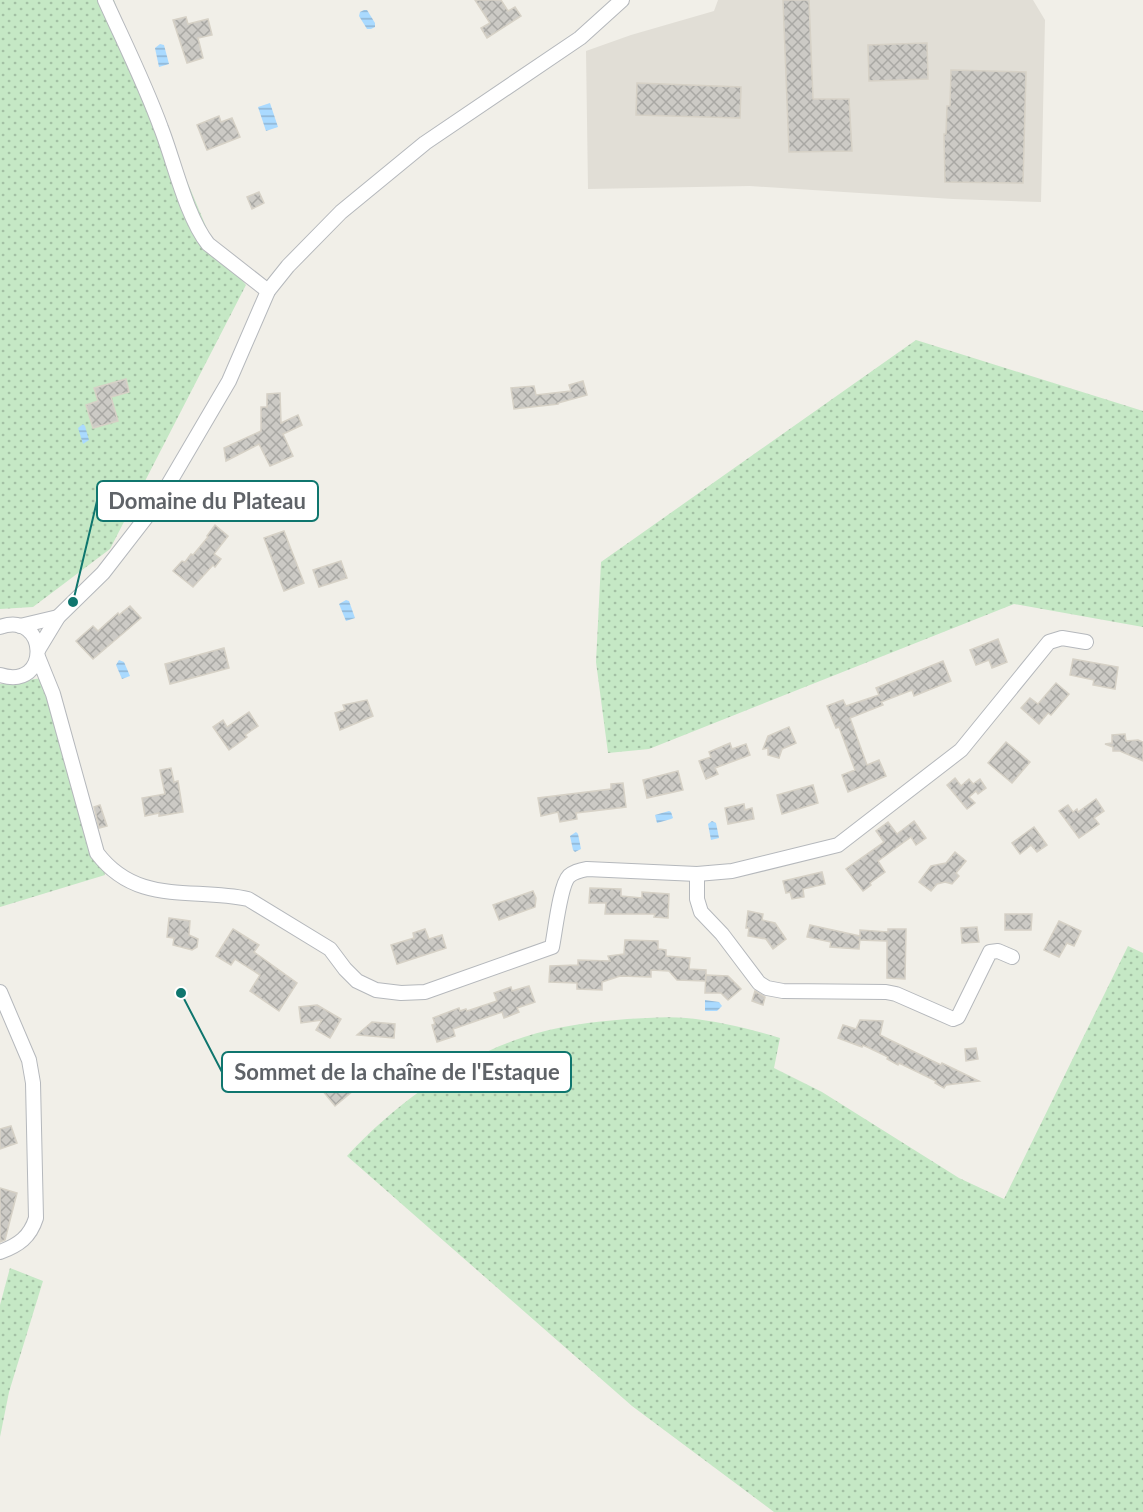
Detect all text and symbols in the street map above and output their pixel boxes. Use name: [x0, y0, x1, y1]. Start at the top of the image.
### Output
callout: Domaine du Plateau: [97, 481, 318, 521]
text: Domaine du Plateau: [108, 487, 306, 514]
callout: Sommet de la chaîne de l'Estaque: [222, 1052, 571, 1092]
text: Sommet de la chaîne de l'Estaque: [234, 1058, 560, 1085]

